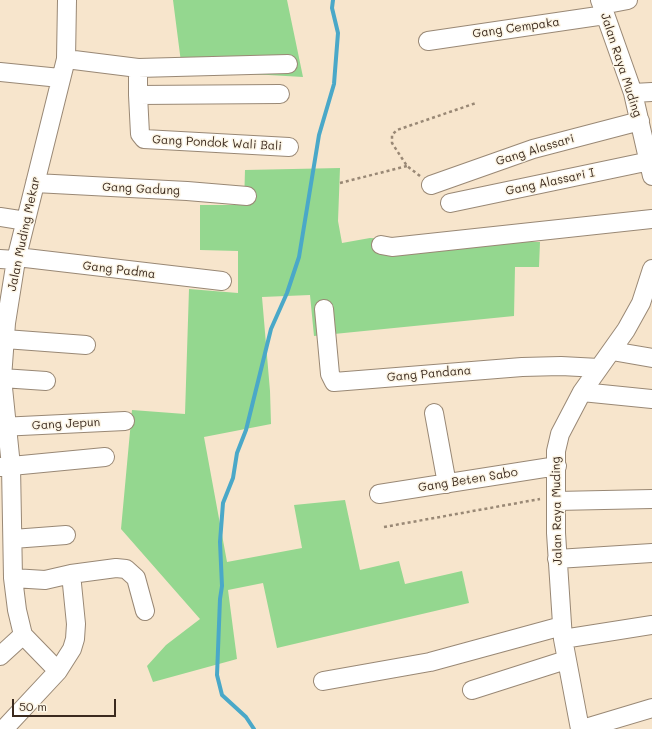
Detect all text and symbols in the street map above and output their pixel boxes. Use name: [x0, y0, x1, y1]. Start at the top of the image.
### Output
street label: Jalan Raya Muding: [597, 11, 645, 119]
street label: Gang Cempaka: [471, 15, 561, 41]
street label: Gang Alassari: [494, 131, 576, 169]
street label: Gang Pondok Wali Bali: [152, 132, 282, 154]
street label: Gang Alassari I: [504, 166, 596, 198]
street label: Jalan Muding Mekar: [5, 175, 43, 293]
street label: Gang Gadung: [102, 180, 180, 198]
street label: Gang Padma: [82, 258, 156, 282]
street label: Gang Pandana: [386, 363, 472, 385]
street label: Gang Jepun: [31, 415, 101, 433]
street label: Jalan Raya Muding: [549, 456, 565, 566]
street label: Gang Beten Sabo: [417, 465, 519, 495]
scale bar: [14, 691, 118, 717]
text: 50 m: [19, 698, 47, 714]

